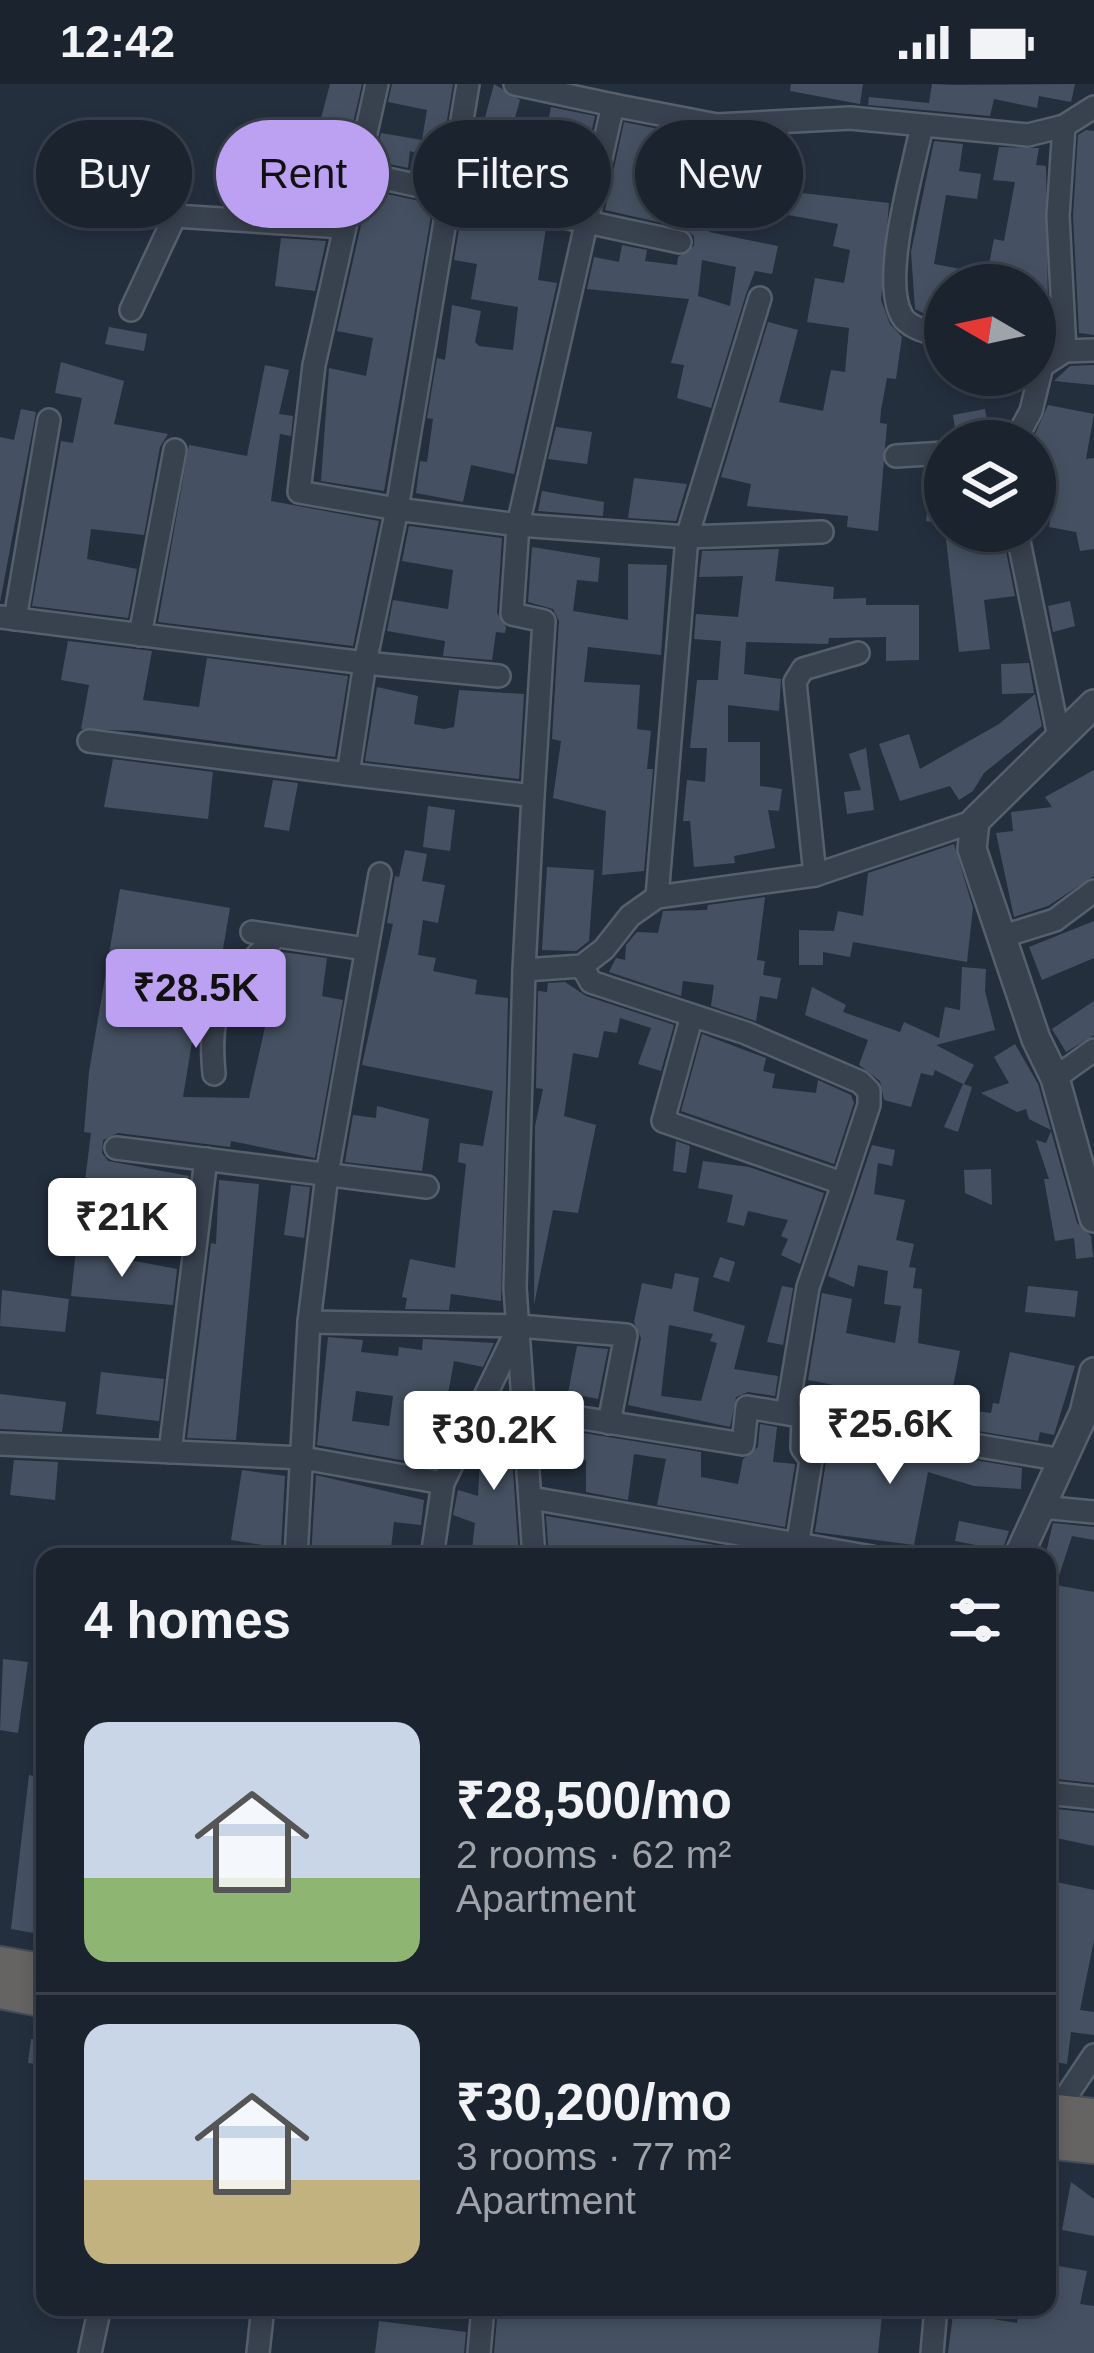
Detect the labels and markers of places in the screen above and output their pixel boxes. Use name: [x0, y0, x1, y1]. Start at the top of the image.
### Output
pin: ₹28.5K: [98, 949, 294, 1051]
pin: ₹21K: [51, 1178, 193, 1280]
pin: ₹25.6K: [792, 1385, 988, 1487]
pin: ₹30.2K: [396, 1391, 592, 1493]

